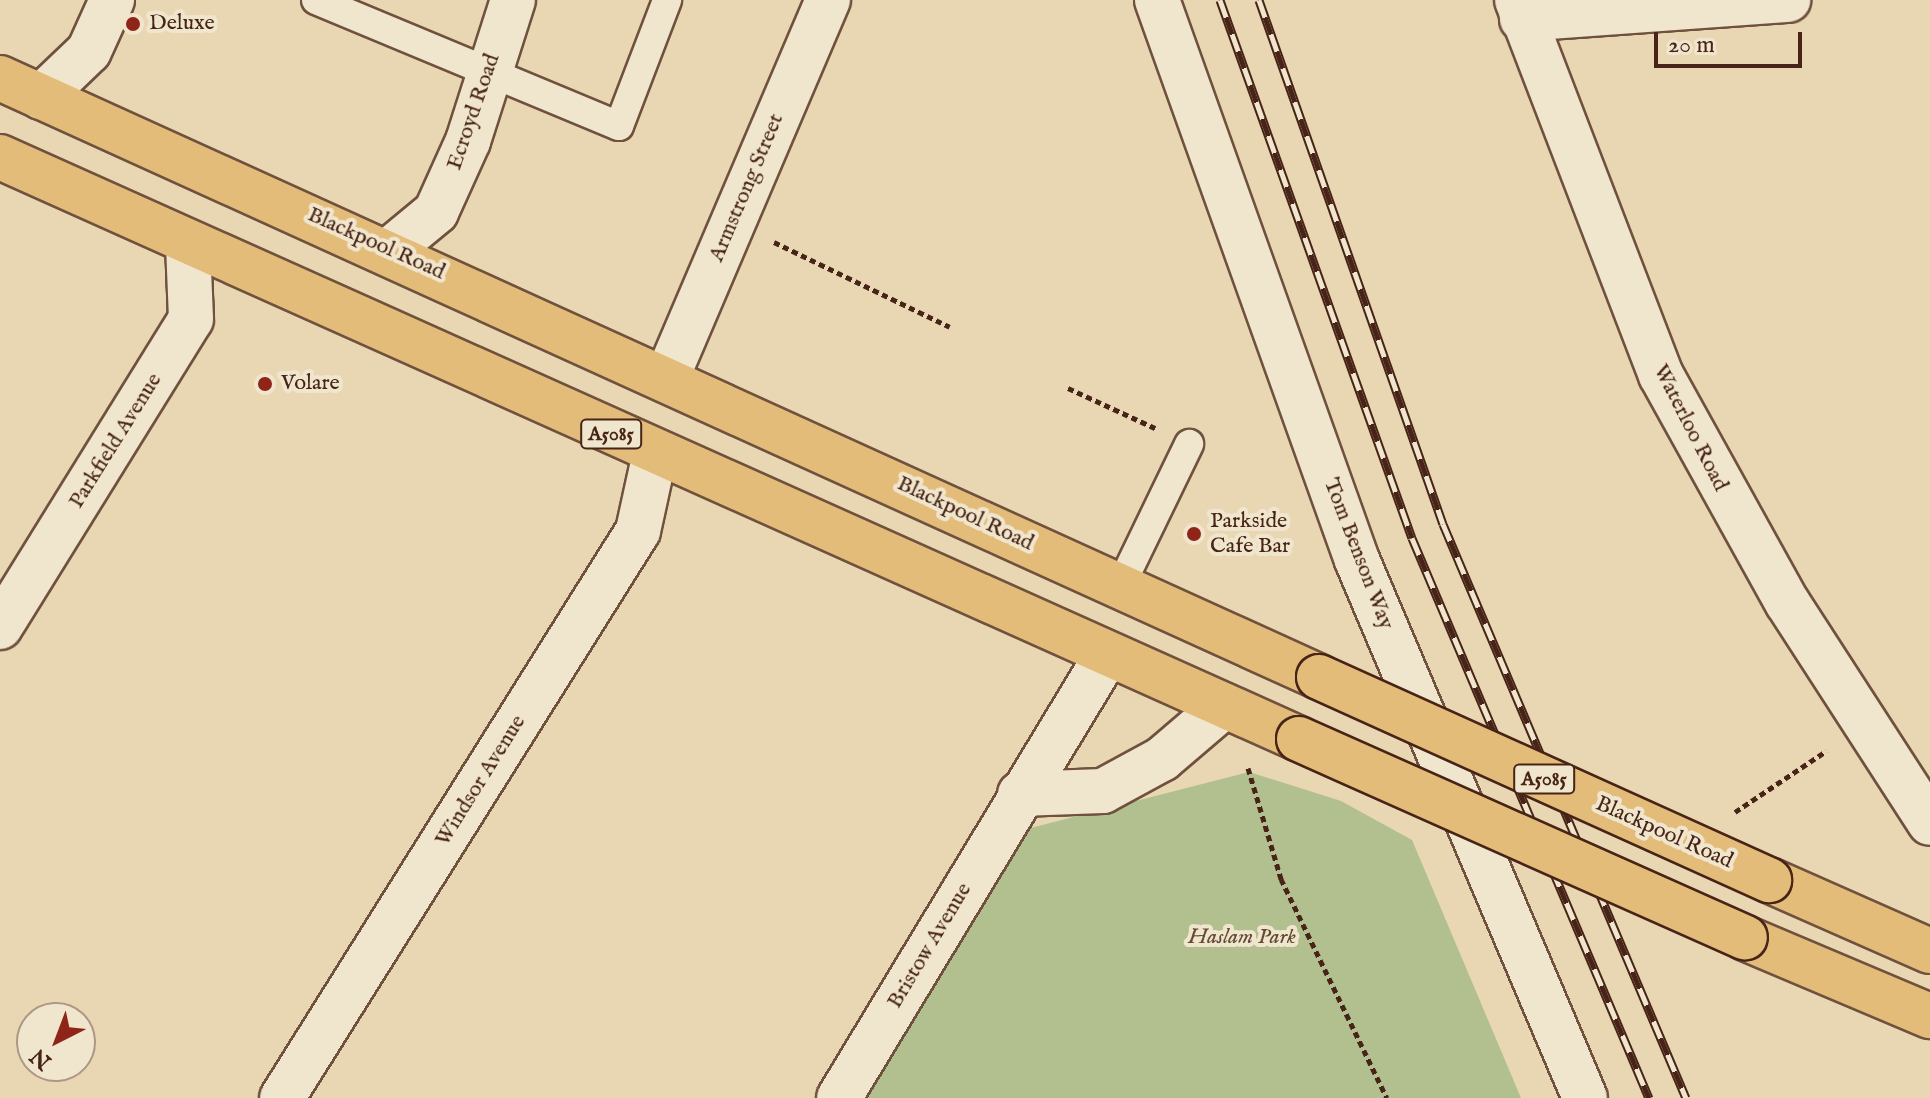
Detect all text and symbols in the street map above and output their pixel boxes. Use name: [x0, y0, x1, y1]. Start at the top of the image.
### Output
place label: Deluxe: [149, 11, 215, 37]
marker: Deluxe: [124, 15, 142, 33]
scale bar: [1658, 16, 1806, 66]
text: 20 m: [1668, 30, 1715, 61]
street label: Ecroyd Road: [442, 50, 506, 174]
street label: Armstrong Street: [704, 110, 790, 266]
street label: Blackpool Road: [303, 202, 449, 286]
street label: Waterloo Road: [1647, 360, 1733, 496]
street label: Parkfield Avenue: [64, 369, 168, 513]
place label: Volare: [281, 371, 340, 397]
marker: Volare: [256, 375, 274, 393]
road number: A5085: [579, 418, 643, 450]
street label: Blackpool Road: [893, 471, 1037, 557]
street label: Tom Benson Way: [1317, 475, 1399, 633]
place label: Parkside Cafe Bar: [1210, 508, 1290, 560]
marker: Parkside Cafe Bar: [1185, 525, 1203, 543]
street label: Windsor Avenue: [430, 710, 532, 852]
road number: A5085: [1512, 763, 1576, 795]
street label: Blackpool Road: [1591, 791, 1737, 875]
street label: Bristow Avenue: [882, 878, 978, 1014]
park label: Haslam Park: [1188, 925, 1296, 951]
north arrow: [16, 1002, 96, 1082]
text: N: [25, 1042, 58, 1075]

